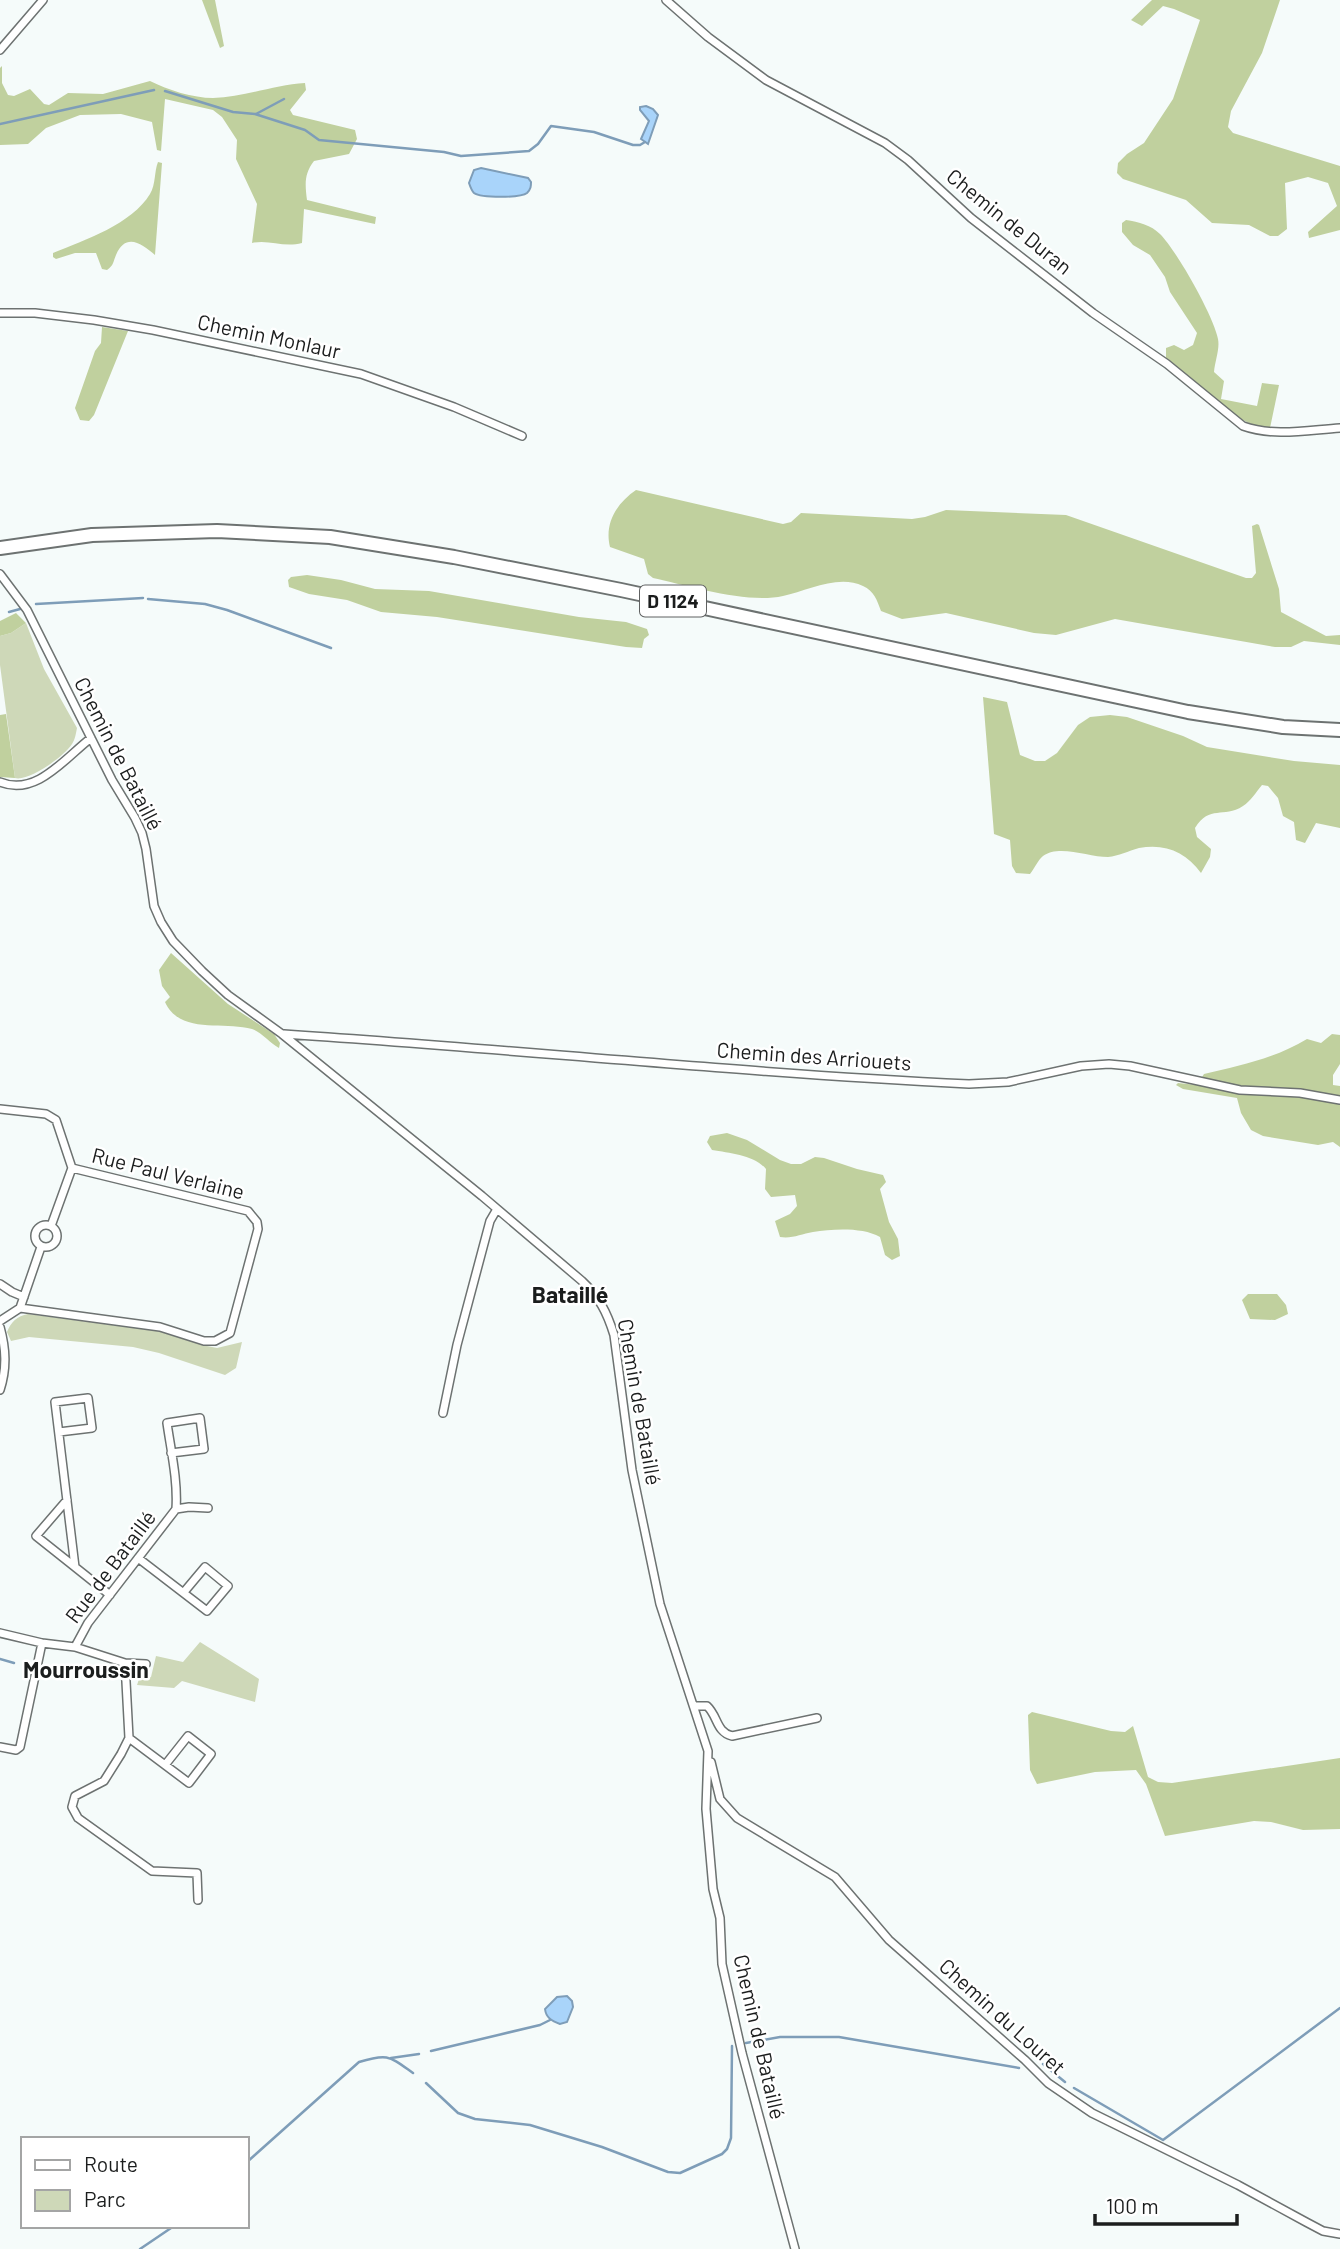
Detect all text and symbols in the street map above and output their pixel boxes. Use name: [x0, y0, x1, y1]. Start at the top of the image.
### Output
street label: Chemin de Duran: [942, 163, 1078, 279]
street label: Chemin Monlaur: [196, 308, 343, 363]
road number: D 1124: [640, 586, 706, 616]
street label: Chemin de Bataillé: [70, 673, 169, 834]
street label: Chemin des Arriouets: [716, 1036, 912, 1075]
street label: Rue Paul Verlaine: [89, 1142, 247, 1204]
district label: Bataillé: [532, 1280, 608, 1308]
street label: Chemin de Bataillé: [614, 1317, 667, 1487]
street label: Rue de Bataillé: [59, 1505, 160, 1627]
district label: Mourroussin: [23, 1655, 149, 1683]
street label: Chemin de Bataillé: [729, 1952, 792, 2122]
street label: Chemin du Louret: [935, 1953, 1071, 2079]
legend: [21, 2137, 248, 2228]
text: Route: [84, 2151, 138, 2176]
scale bar: [1095, 2182, 1237, 2226]
text: Parc: [84, 2186, 126, 2211]
text: 100 m: [1106, 2193, 1159, 2218]

